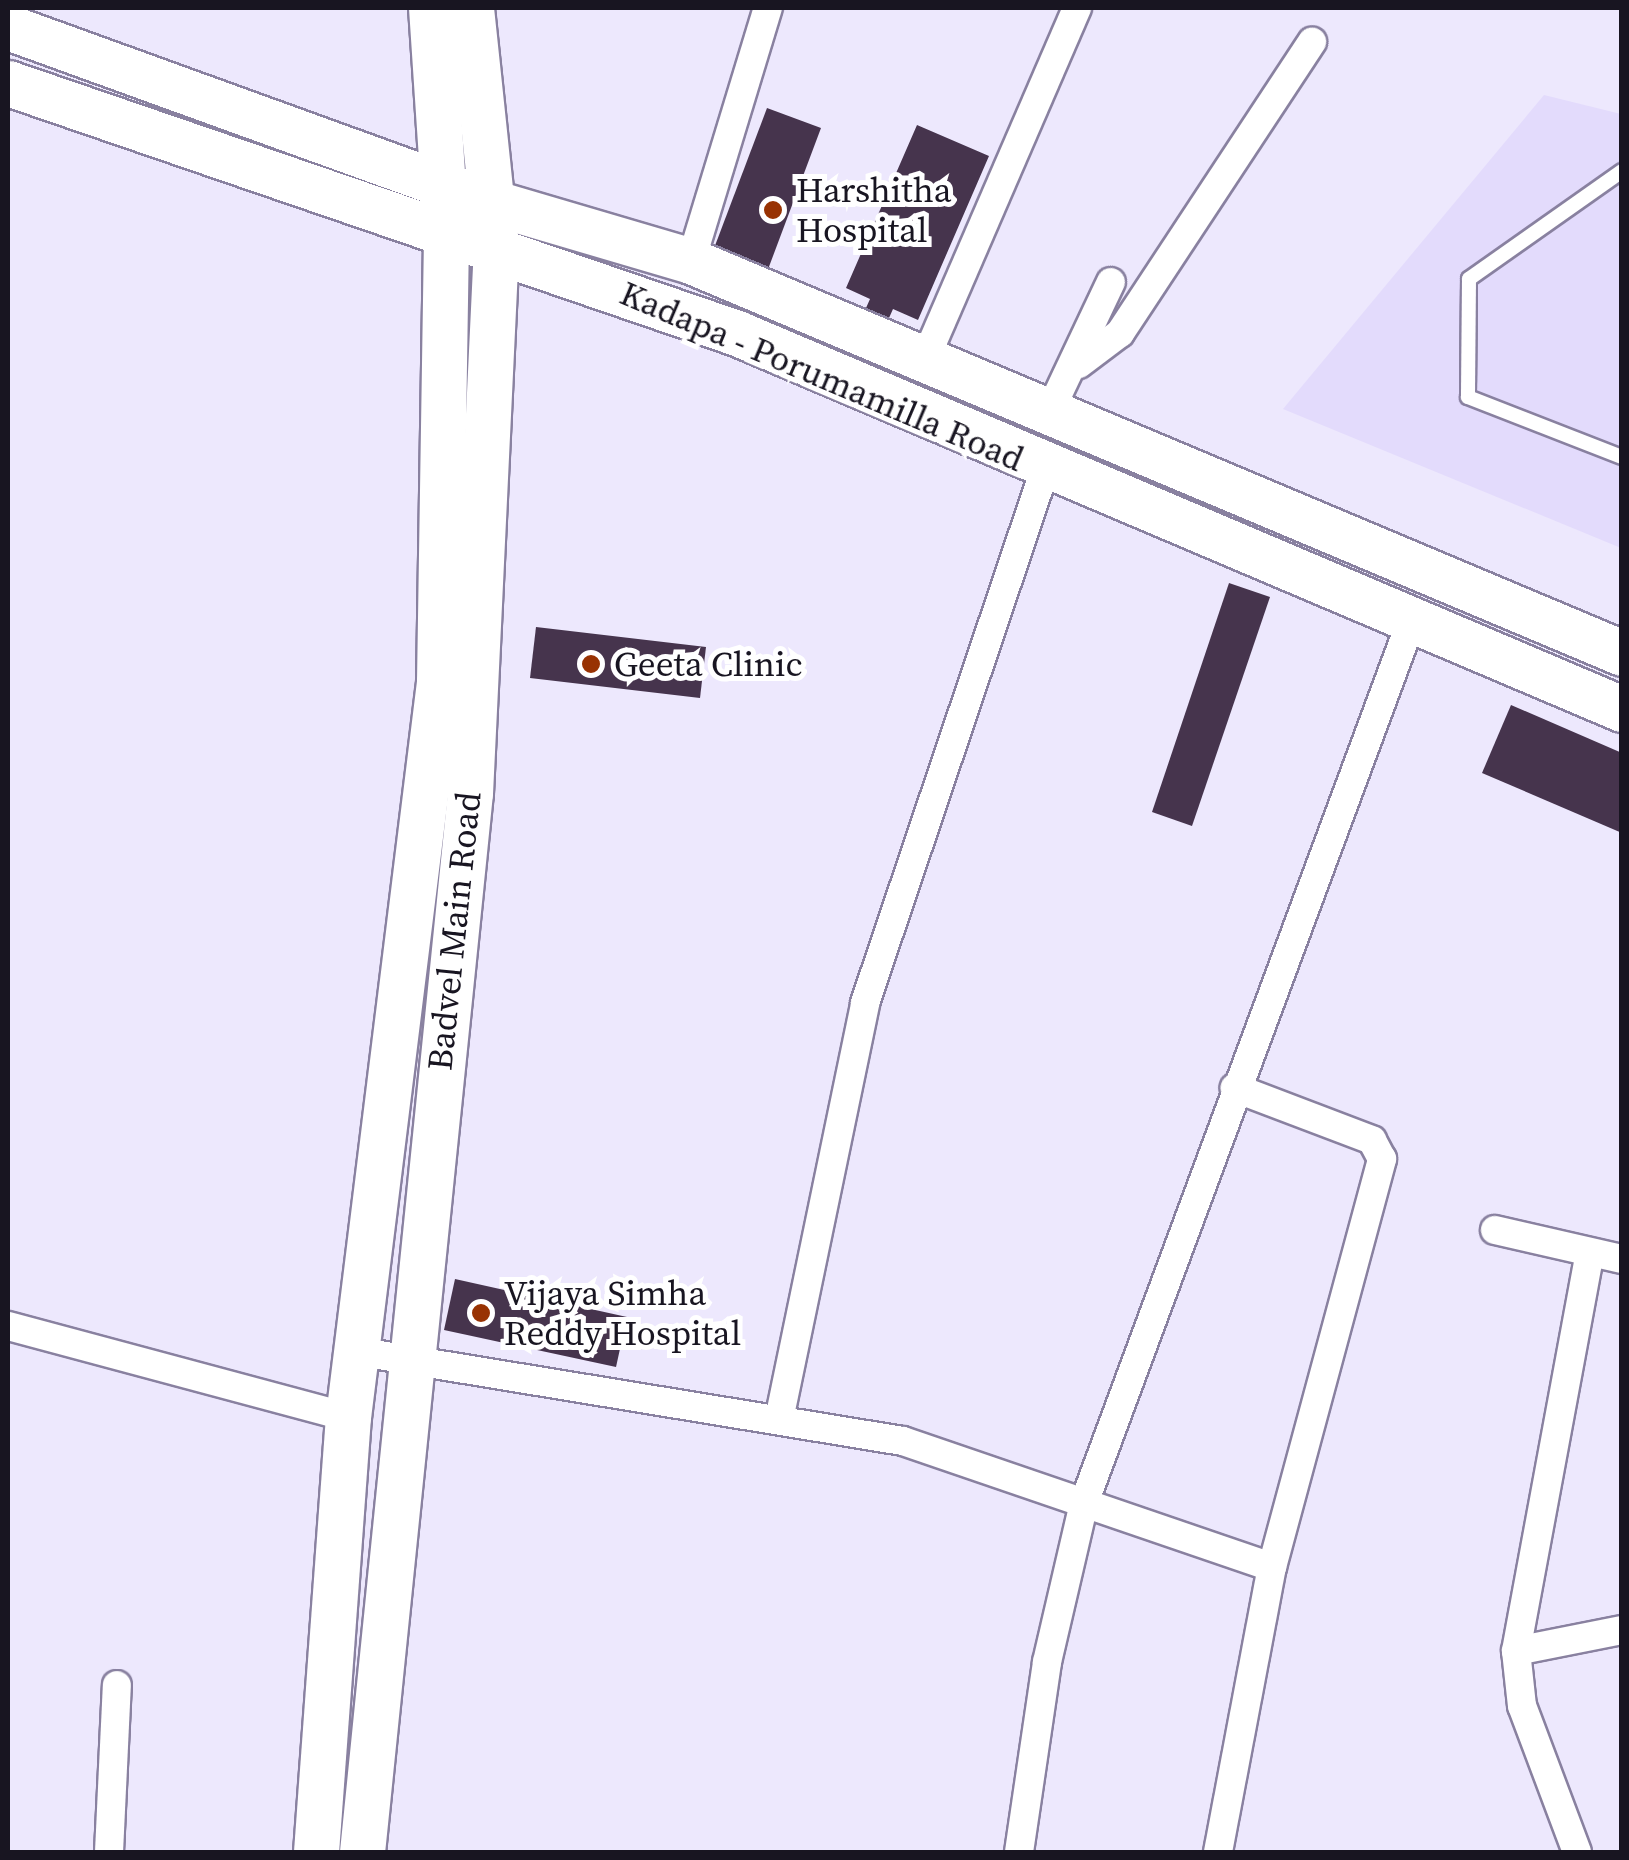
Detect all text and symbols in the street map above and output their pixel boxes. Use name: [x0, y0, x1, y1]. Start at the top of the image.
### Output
place label: Harshitha Hospital: [796, 169, 952, 251]
marker: Harshitha Hospital: [760, 197, 786, 223]
street label: Kadapa - Porumamilla Road: [614, 272, 1030, 480]
place label: Geeta Clinic: [614, 643, 803, 685]
marker: Geeta Clinic: [578, 651, 604, 677]
street label: Badvel Main Road: [418, 789, 490, 1073]
place label: Vijaya Simha Reddy Hospital: [504, 1272, 741, 1354]
marker: Vijaya Simha Reddy Hospital: [468, 1300, 494, 1326]

